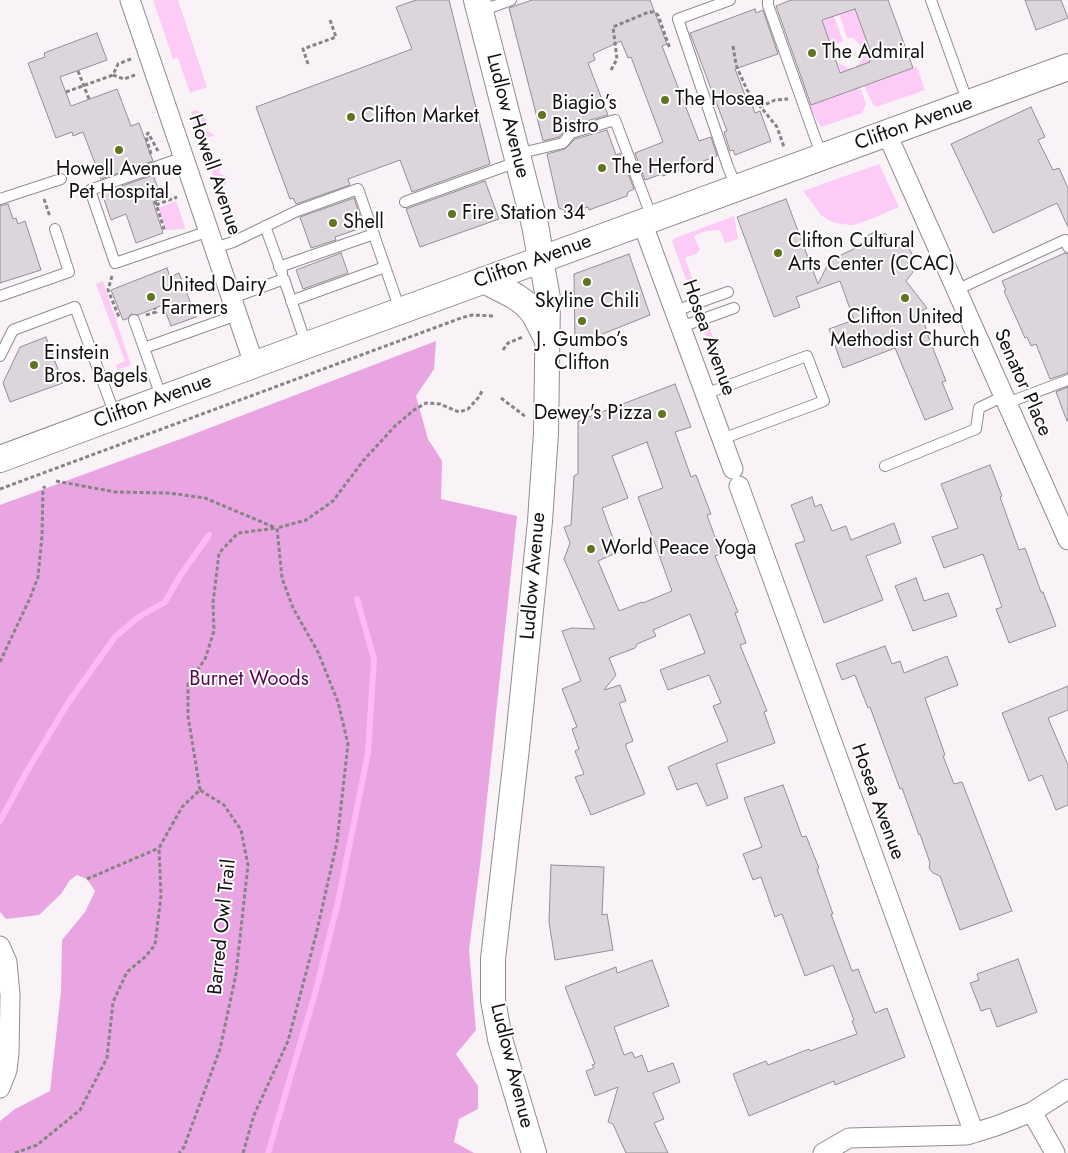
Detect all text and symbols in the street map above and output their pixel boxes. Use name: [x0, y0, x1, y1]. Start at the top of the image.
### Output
place label: The Admiral: [822, 41, 925, 65]
marker: The Admiral: [806, 47, 818, 59]
street label: Ludlow Avenue: [480, 51, 534, 181]
place label: The Hosea: [675, 88, 764, 112]
place label: Biagio’s Bistro: [552, 92, 616, 139]
street label: Clifton Avenue: [852, 92, 976, 156]
marker: The Hosea: [659, 94, 671, 106]
place label: Clifton Market: [361, 105, 479, 129]
marker: Biagio’s Bistro: [536, 109, 548, 121]
marker: Clifton Market: [345, 111, 357, 123]
street label: Howell Avenue: [182, 112, 246, 238]
marker: Howell Avenue Pet Hospital: [113, 144, 125, 156]
place label: The Herford: [612, 156, 714, 180]
place label: Howell Avenue Pet Hospital: [56, 158, 182, 205]
marker: The Herford: [596, 162, 608, 174]
place label: Fire Station 34: [462, 202, 585, 226]
marker: Fire Station 34: [446, 208, 458, 220]
place label: Shell: [343, 211, 384, 235]
marker: Shell: [327, 217, 339, 229]
street label: Clifton Avenue: [471, 230, 595, 294]
place label: Clifton Cultural Arts Center (CCAC): [788, 230, 955, 277]
marker: Clifton Cultural Arts Center (CCAC): [772, 247, 784, 259]
place label: United Dairy Farmers: [161, 274, 266, 321]
marker: Skyline Chili: [581, 276, 593, 288]
street label: Hosea Avenue: [676, 277, 740, 399]
place label: Skyline Chili: [535, 290, 639, 314]
marker: United Dairy Farmers: [145, 291, 157, 303]
marker: Clifton United Methodist Church: [899, 292, 911, 304]
place label: Clifton United Methodist Church: [830, 306, 980, 353]
marker: J. Gumbo’s Clifton: [576, 315, 588, 327]
street label: Senator Place: [988, 326, 1056, 440]
place label: J. Gumbo’s Clifton: [536, 329, 628, 376]
place label: Einstein Bros. Bagels: [44, 342, 148, 389]
marker: Einstein Bros. Bagels: [28, 359, 40, 371]
street label: Clifton Avenue: [91, 370, 215, 434]
place label: Dewey's Pizza: [534, 402, 652, 426]
marker: Dewey's Pizza: [656, 408, 668, 420]
street label: Ludlow Avenue: [516, 511, 552, 641]
place label: World Peace Yoga: [601, 537, 756, 561]
marker: World Peace Yoga: [585, 543, 597, 555]
park label: Burnet Woods: [189, 668, 309, 692]
street label: Hosea Avenue: [845, 741, 909, 863]
street label: Barred Owl Trail: [204, 858, 242, 996]
street label: Ludlow Avenue: [484, 1001, 538, 1131]

